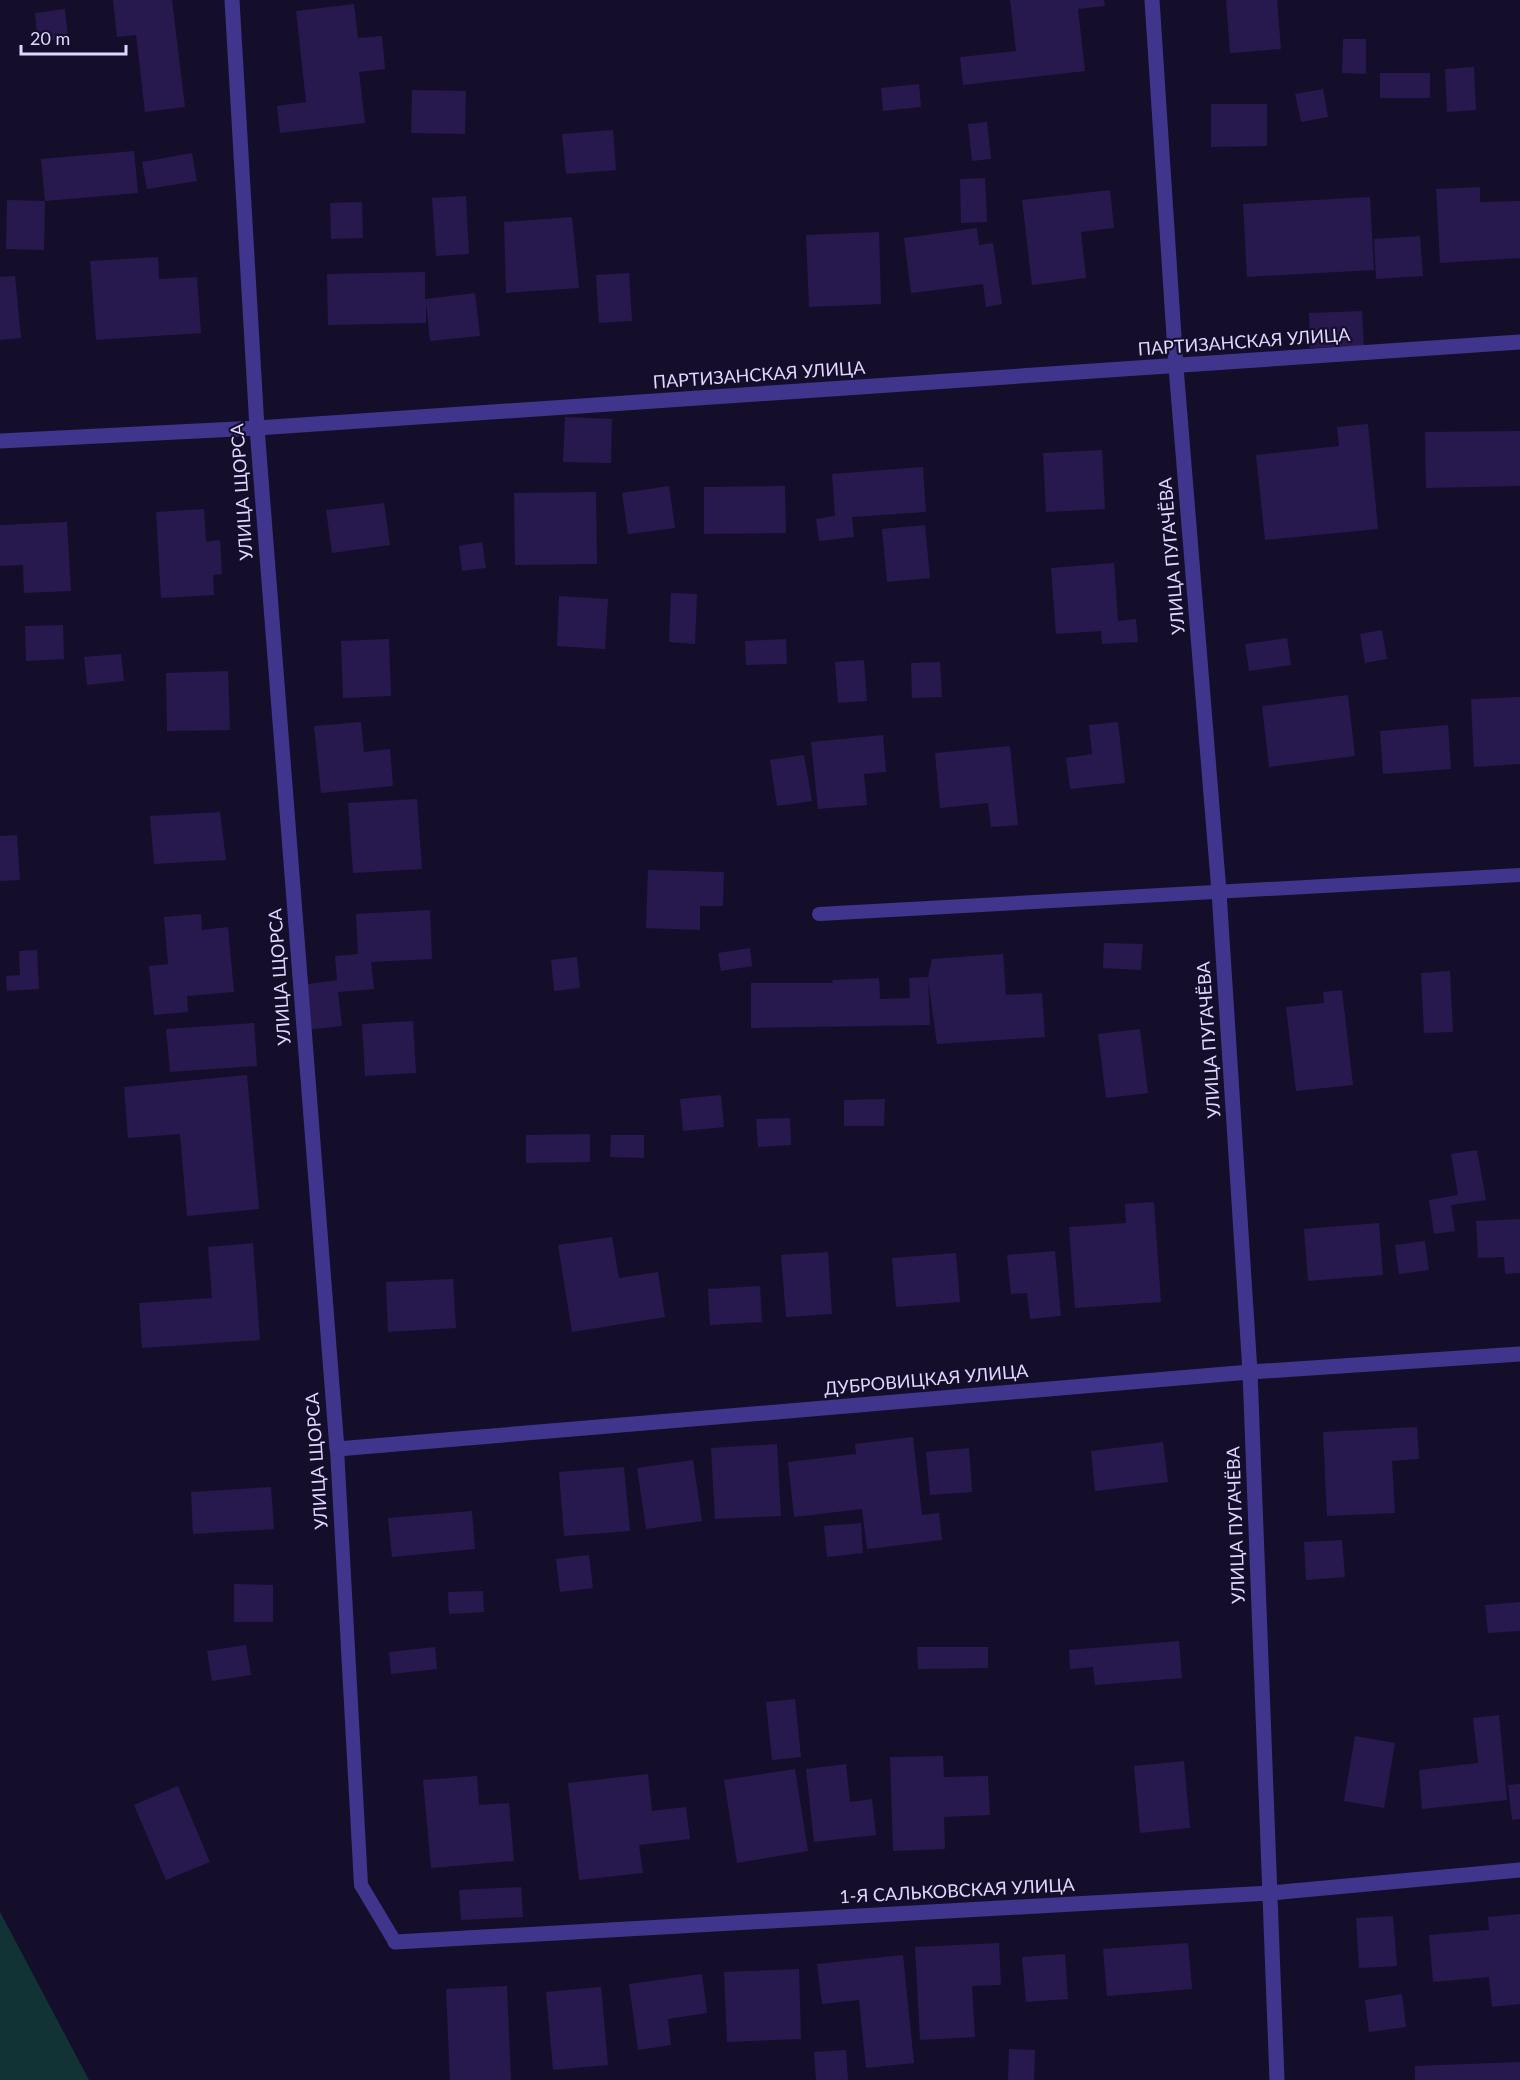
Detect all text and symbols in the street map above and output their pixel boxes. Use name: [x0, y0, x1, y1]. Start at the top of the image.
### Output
scale bar: [21, 18, 126, 56]
text: 20 m: [30, 27, 70, 49]
street label: ПАРТИЗАНСКАЯ УЛИЦА: [1137, 323, 1352, 359]
street label: ПАРТИЗАНСКАЯ УЛИЦА: [652, 356, 867, 392]
street label: УЛИЦА ЩОРСА: [225, 422, 257, 561]
street label: УЛИЦА ПУГАЧЁВА: [1153, 476, 1189, 635]
street label: УЛИЦА ЩОРСА: [263, 907, 295, 1046]
street label: УЛИЦА ПУГАЧЁВА: [1191, 960, 1224, 1119]
street label: ДУБРОВИЦКАЯ УЛИЦА: [823, 1359, 1030, 1399]
street label: УЛИЦА ЩОРСА: [300, 1391, 332, 1530]
street label: УЛИЦА ПУГАЧЁВА: [1221, 1445, 1249, 1604]
street label: 1-Я САЛЬКОВСКАЯ УЛИЦА: [839, 1873, 1076, 1907]

